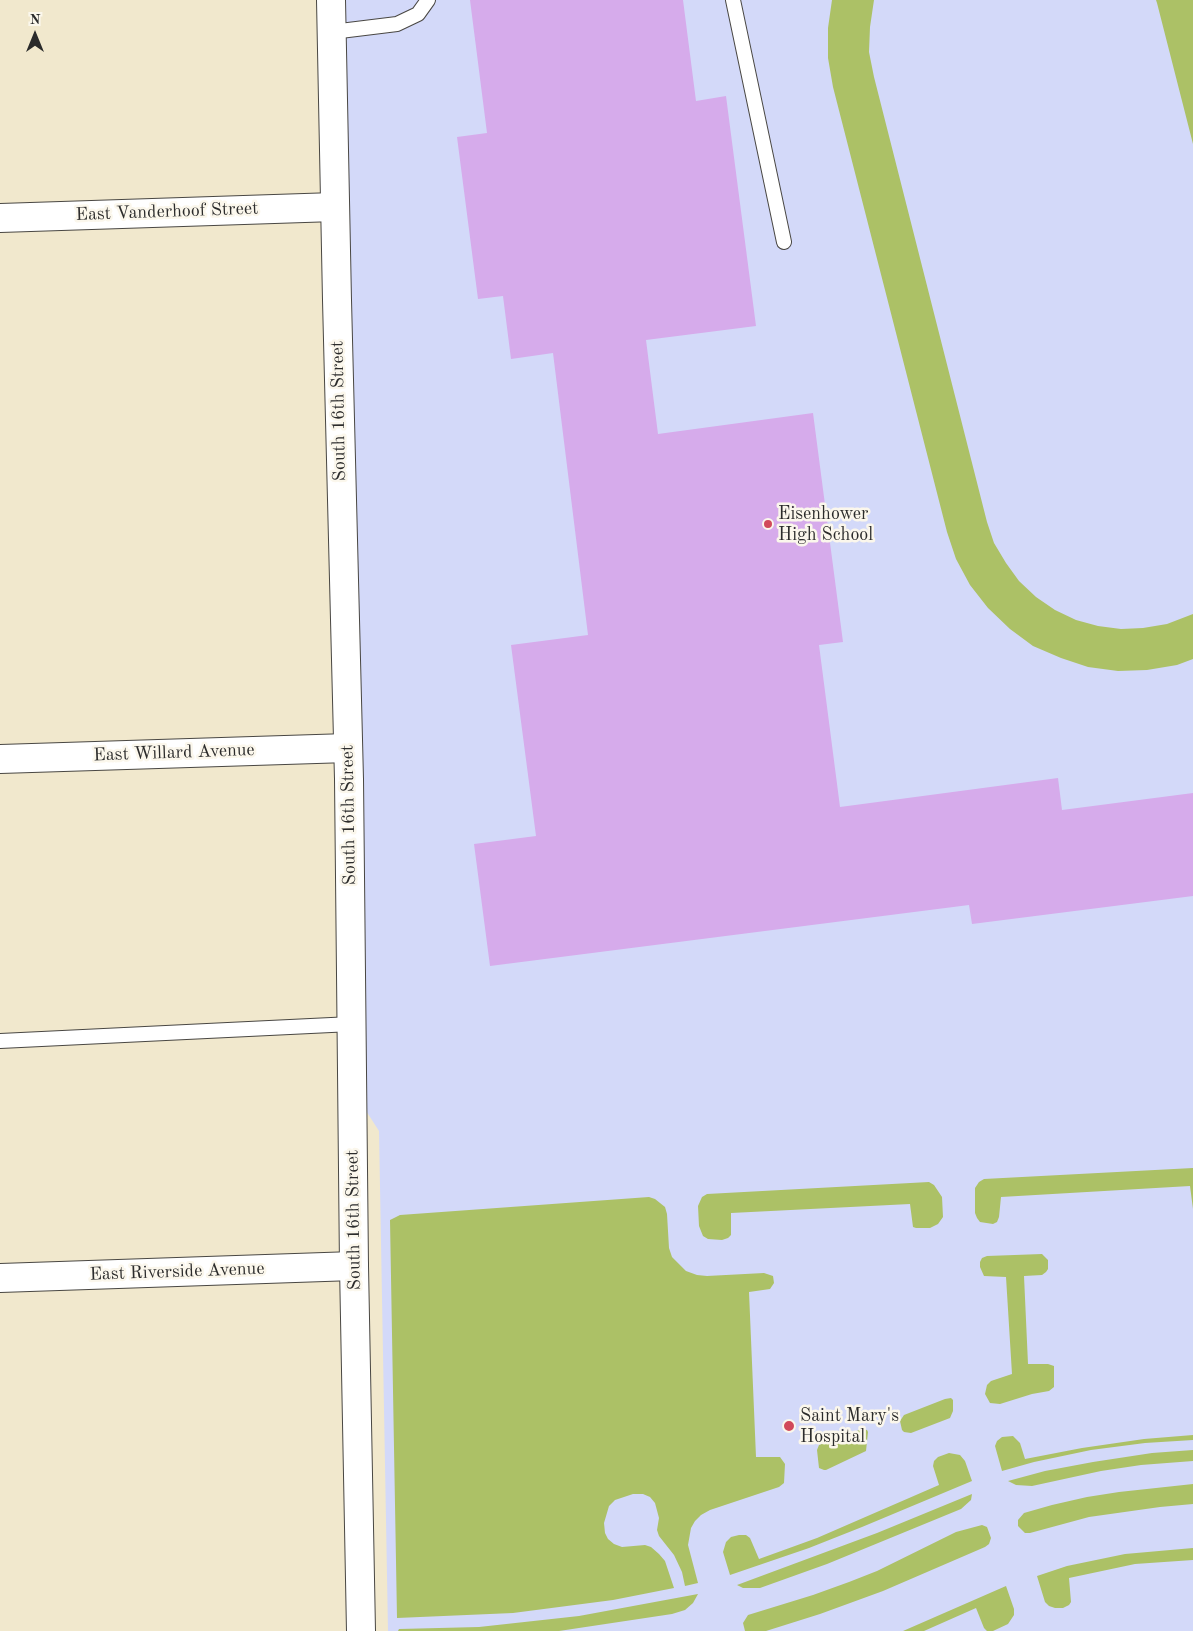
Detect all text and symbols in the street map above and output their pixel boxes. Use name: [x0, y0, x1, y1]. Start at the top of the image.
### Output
north arrow: [10, 10, 60, 60]
text: N: [30, 13, 40, 27]
street label: East Vanderhoof Street: [75, 198, 259, 226]
street label: South 16th Street: [327, 341, 351, 481]
place label: Eisenhower High School: [778, 503, 873, 546]
marker: Eisenhower High School: [762, 518, 774, 530]
street label: East Willard Avenue: [93, 739, 255, 767]
street label: South 16th Street: [337, 745, 361, 885]
street label: South 16th Street: [342, 1150, 366, 1290]
street label: East Riverside Avenue: [89, 1258, 265, 1286]
place label: Saint Mary's Hospital: [800, 1405, 899, 1448]
marker: Saint Mary's Hospital: [782, 1419, 796, 1433]

